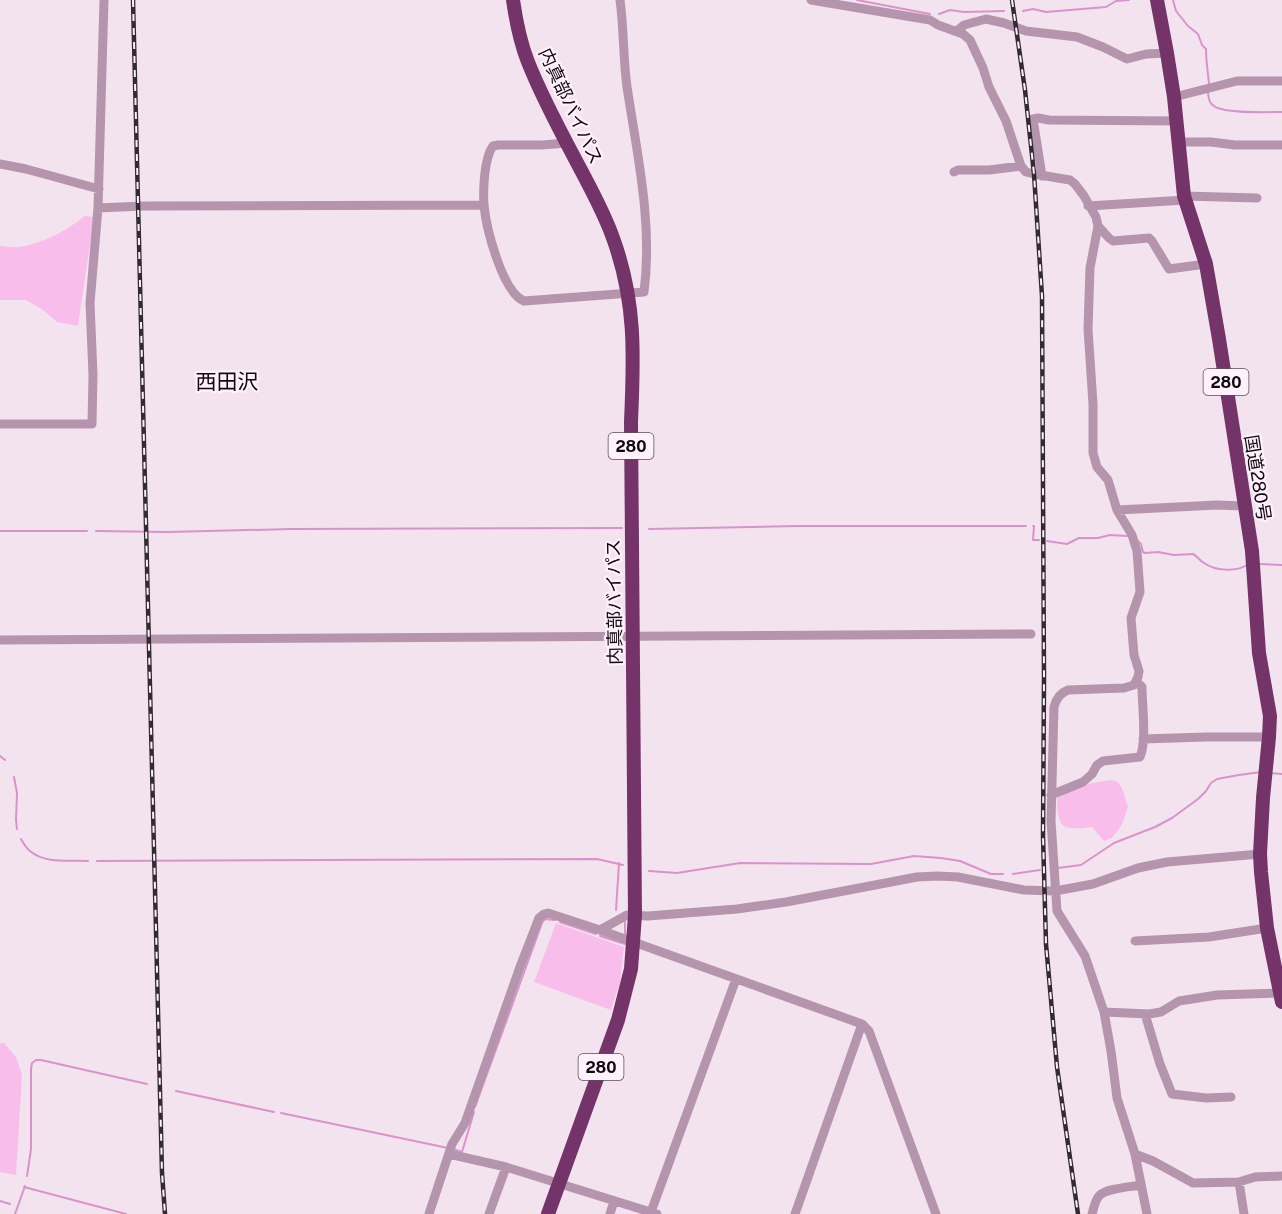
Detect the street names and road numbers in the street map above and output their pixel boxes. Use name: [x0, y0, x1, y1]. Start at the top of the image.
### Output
street label: 内真部バイパス: [535, 45, 607, 167]
road number: 280: [1204, 369, 1248, 395]
road number: 280: [608, 433, 654, 459]
street label: 国道280号: [1241, 433, 1275, 523]
street label: 内真部バイパス: [602, 539, 626, 665]
road number: 280: [578, 1054, 624, 1080]

